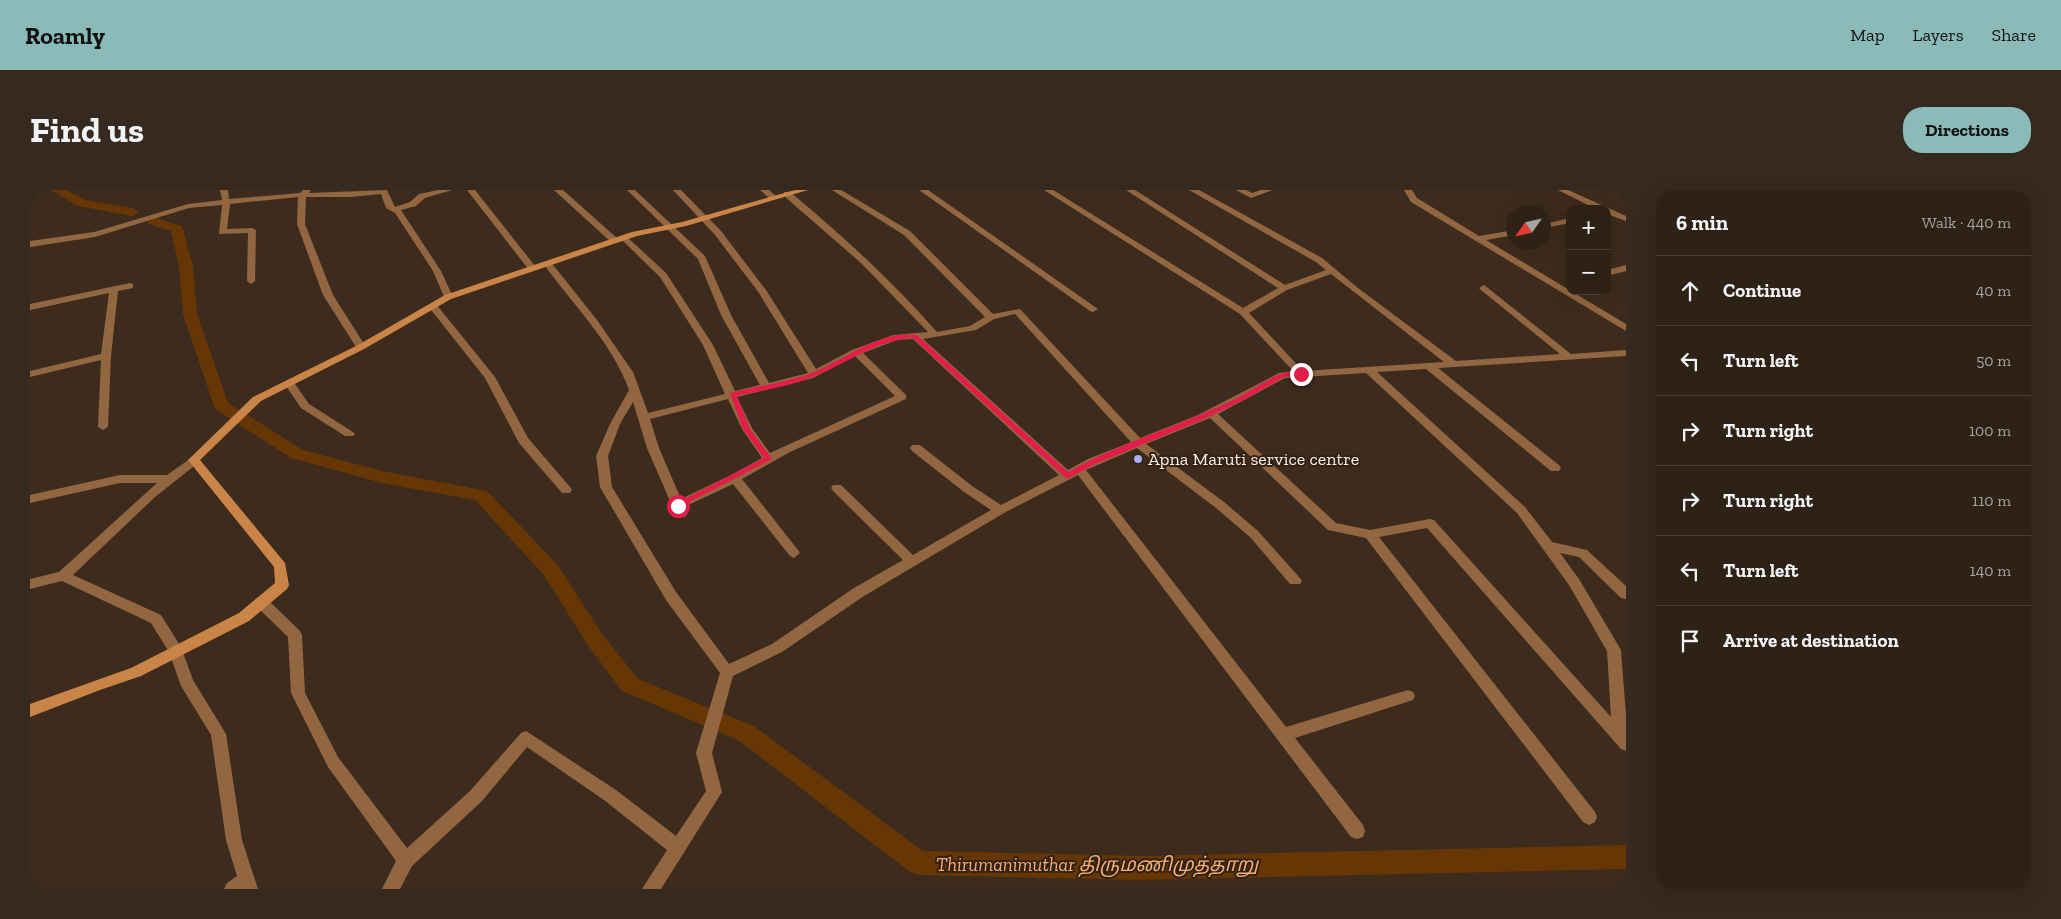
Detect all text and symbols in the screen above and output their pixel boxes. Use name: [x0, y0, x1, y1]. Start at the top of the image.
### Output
text: Roamly: [25, 21, 105, 50]
text: Map: [1850, 24, 1885, 46]
text: Layers: [1913, 24, 1964, 46]
text: Share: [1992, 24, 2036, 46]
button: Directions: [1903, 107, 2031, 153]
text: Find us: [30, 109, 144, 151]
north arrow: [1506, 205, 1551, 250]
map controls: [1566, 205, 1611, 295]
button: +: [1566, 205, 1611, 250]
text: 6 min: [1676, 210, 1728, 235]
text: Walk · 440 m: [1922, 213, 2011, 232]
button: −: [1566, 250, 1611, 295]
icon: ahead: [1676, 277, 1704, 305]
text: Continue: [1723, 279, 1801, 302]
text: 40 m: [1976, 281, 2011, 300]
icon: left: [1676, 347, 1704, 375]
text: Turn left: [1723, 349, 1798, 372]
text: 50 m: [1976, 351, 2011, 370]
route end: [1290, 363, 1313, 386]
icon: right: [1676, 417, 1704, 445]
text: Turn right: [1723, 419, 1813, 442]
text: 100 m: [1969, 421, 2011, 440]
place label: Apna Maruti service centre: [1148, 448, 1359, 470]
marker: Apna Maruti service centre: [1132, 453, 1144, 465]
icon: right: [1676, 487, 1704, 515]
text: Turn right: [1723, 489, 1813, 512]
text: 110 m: [1972, 491, 2011, 510]
route start: [667, 495, 690, 518]
icon: left: [1676, 557, 1704, 585]
text: Turn left: [1723, 559, 1798, 582]
text: 140 m: [1970, 561, 2011, 580]
icon: arrive: [1676, 627, 1704, 655]
text: Arrive at destination: [1723, 629, 1899, 652]
water label: Thirumanimuthar திருமணிமுத்தாறு: [936, 853, 1260, 878]

